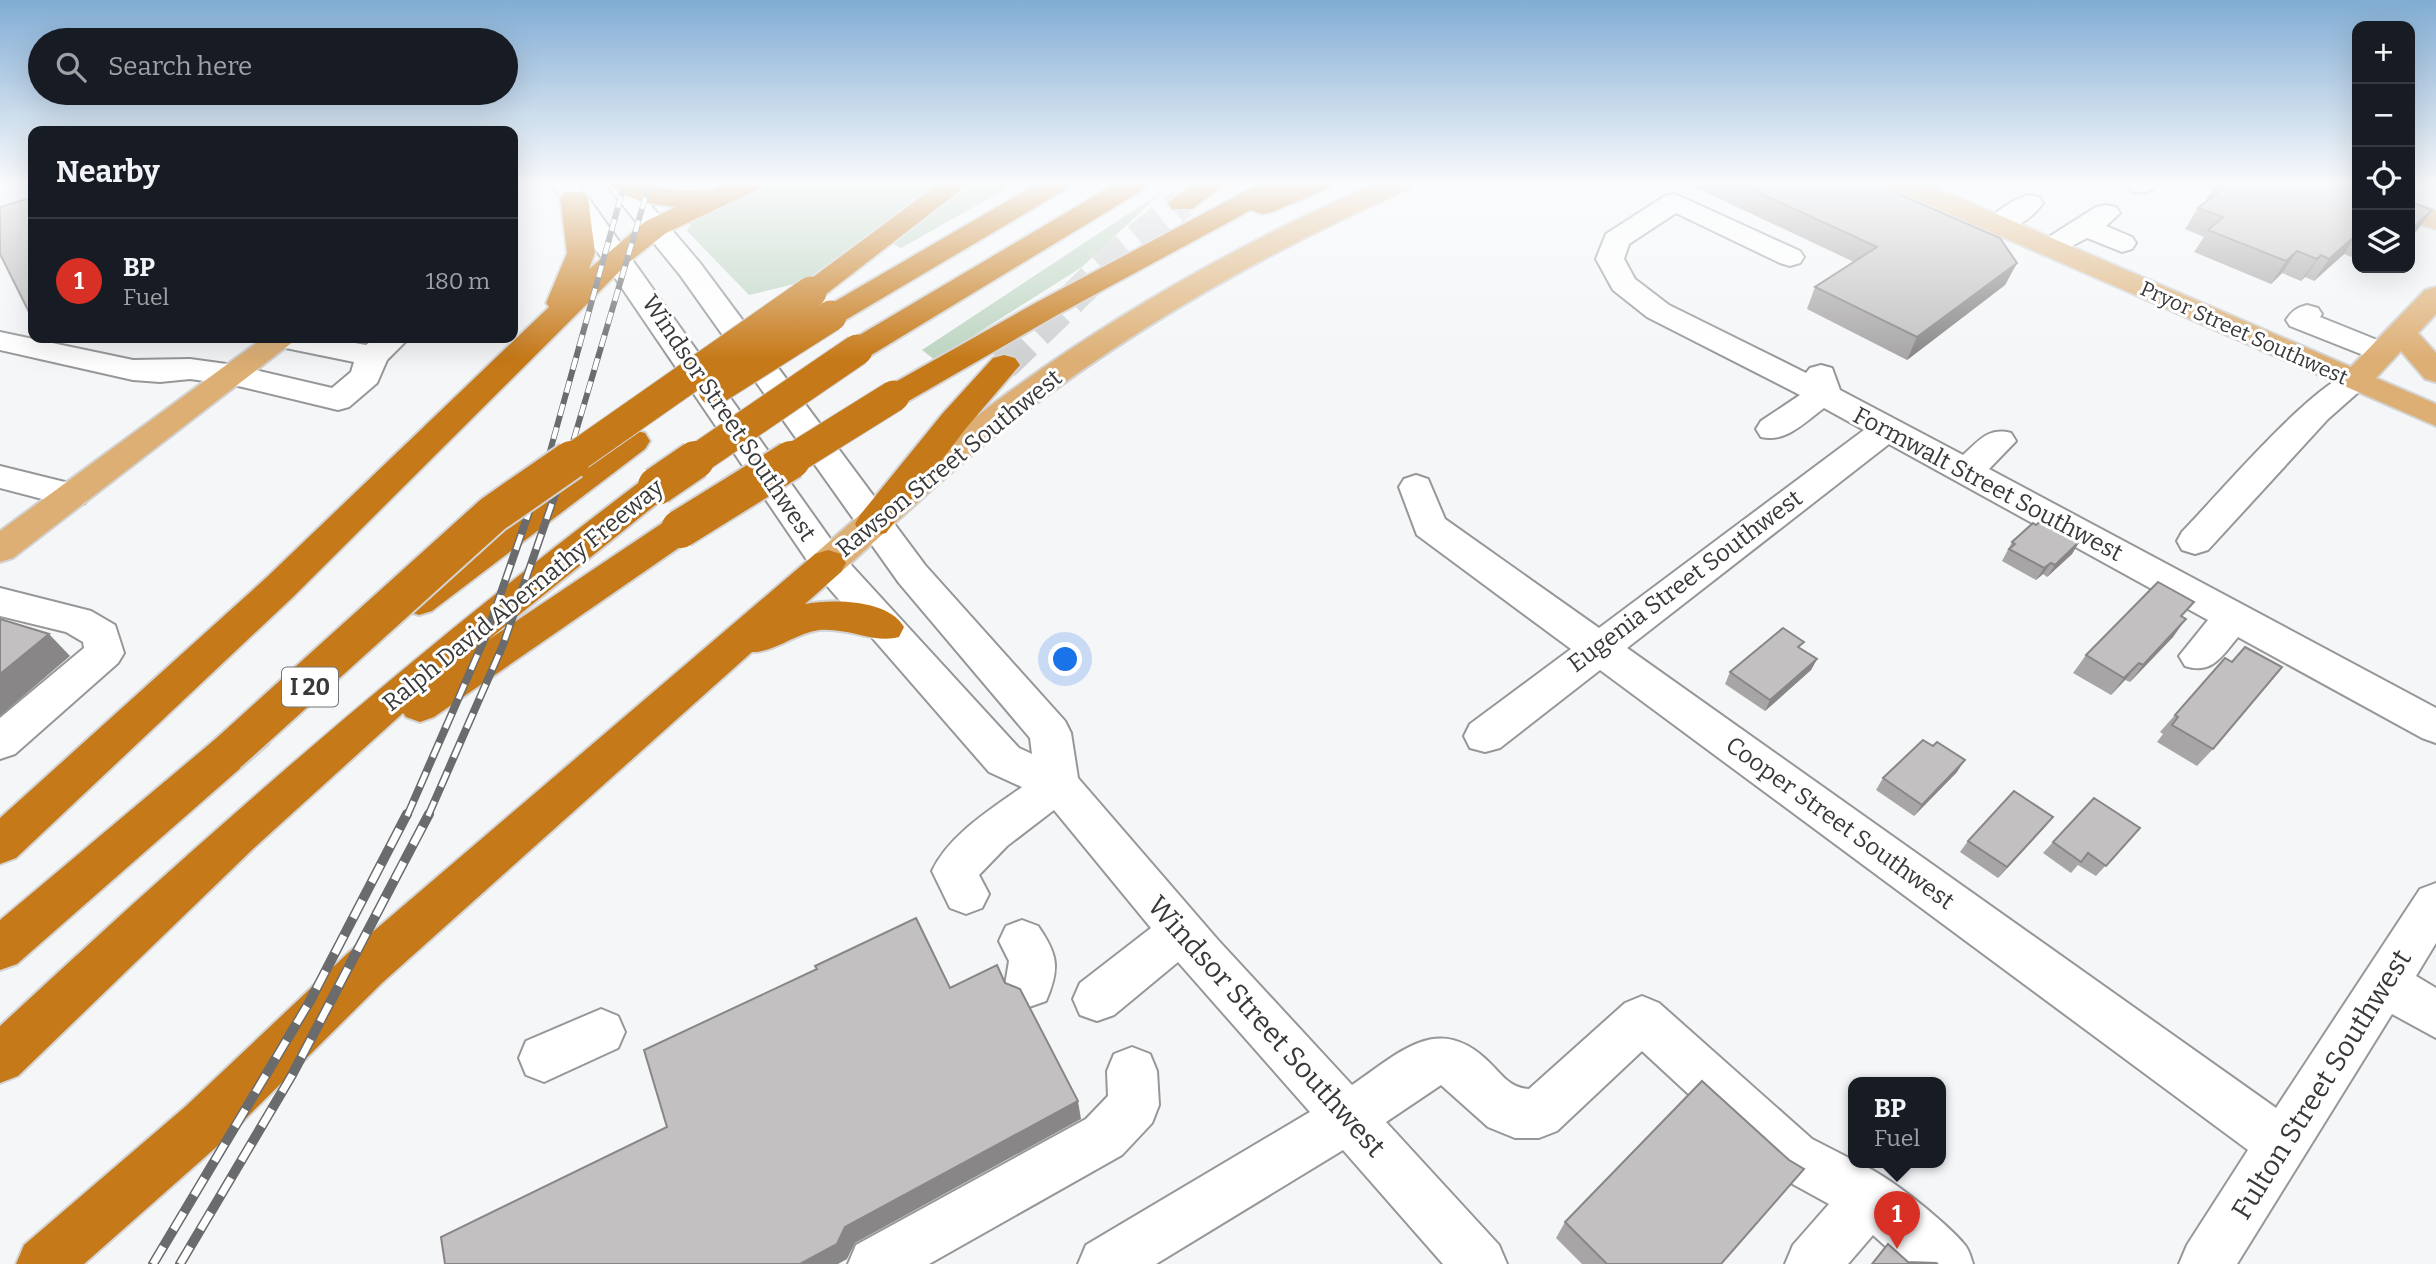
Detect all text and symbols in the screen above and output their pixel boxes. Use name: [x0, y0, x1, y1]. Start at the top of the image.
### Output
map controls: [2352, 21, 2415, 273]
button: +: [2352, 21, 2415, 84]
search box: [28, 28, 518, 105]
icon: search: [52, 48, 90, 86]
text: Search here: [108, 51, 252, 82]
button: −: [2352, 84, 2415, 147]
button: locate: [2352, 147, 2415, 210]
text: Nearby: [56, 154, 160, 190]
button: layers: [2352, 210, 2415, 273]
text: BP: [123, 252, 155, 283]
text: 1: [74, 267, 84, 295]
text: 180 m: [426, 267, 490, 295]
street label: Pryor Street Southwest: [2136, 275, 2352, 391]
text: Fuel: [123, 283, 169, 311]
street label: Windsor Street Southwest: [636, 290, 822, 547]
street label: Rawson Street Southwest: [831, 363, 1068, 563]
street label: Formwalt Street Southwest: [1848, 401, 2128, 567]
street label: Ralph David Abernathy Freeway: [377, 473, 669, 717]
street label: Eugenia Street Southwest: [1562, 484, 1808, 678]
your location: [1048, 642, 1082, 676]
road number: I 20: [282, 667, 338, 706]
street label: Cooper Street Southwest: [1720, 731, 1960, 915]
street label: Windsor Street Southwest: [1141, 889, 1392, 1163]
street label: Fulton Street Southwest: [2225, 943, 2418, 1225]
popup: [1848, 1077, 1946, 1168]
text: BP: [1874, 1093, 1906, 1124]
text: Fuel: [1874, 1124, 1920, 1152]
pin: 1: [1874, 1191, 1920, 1249]

